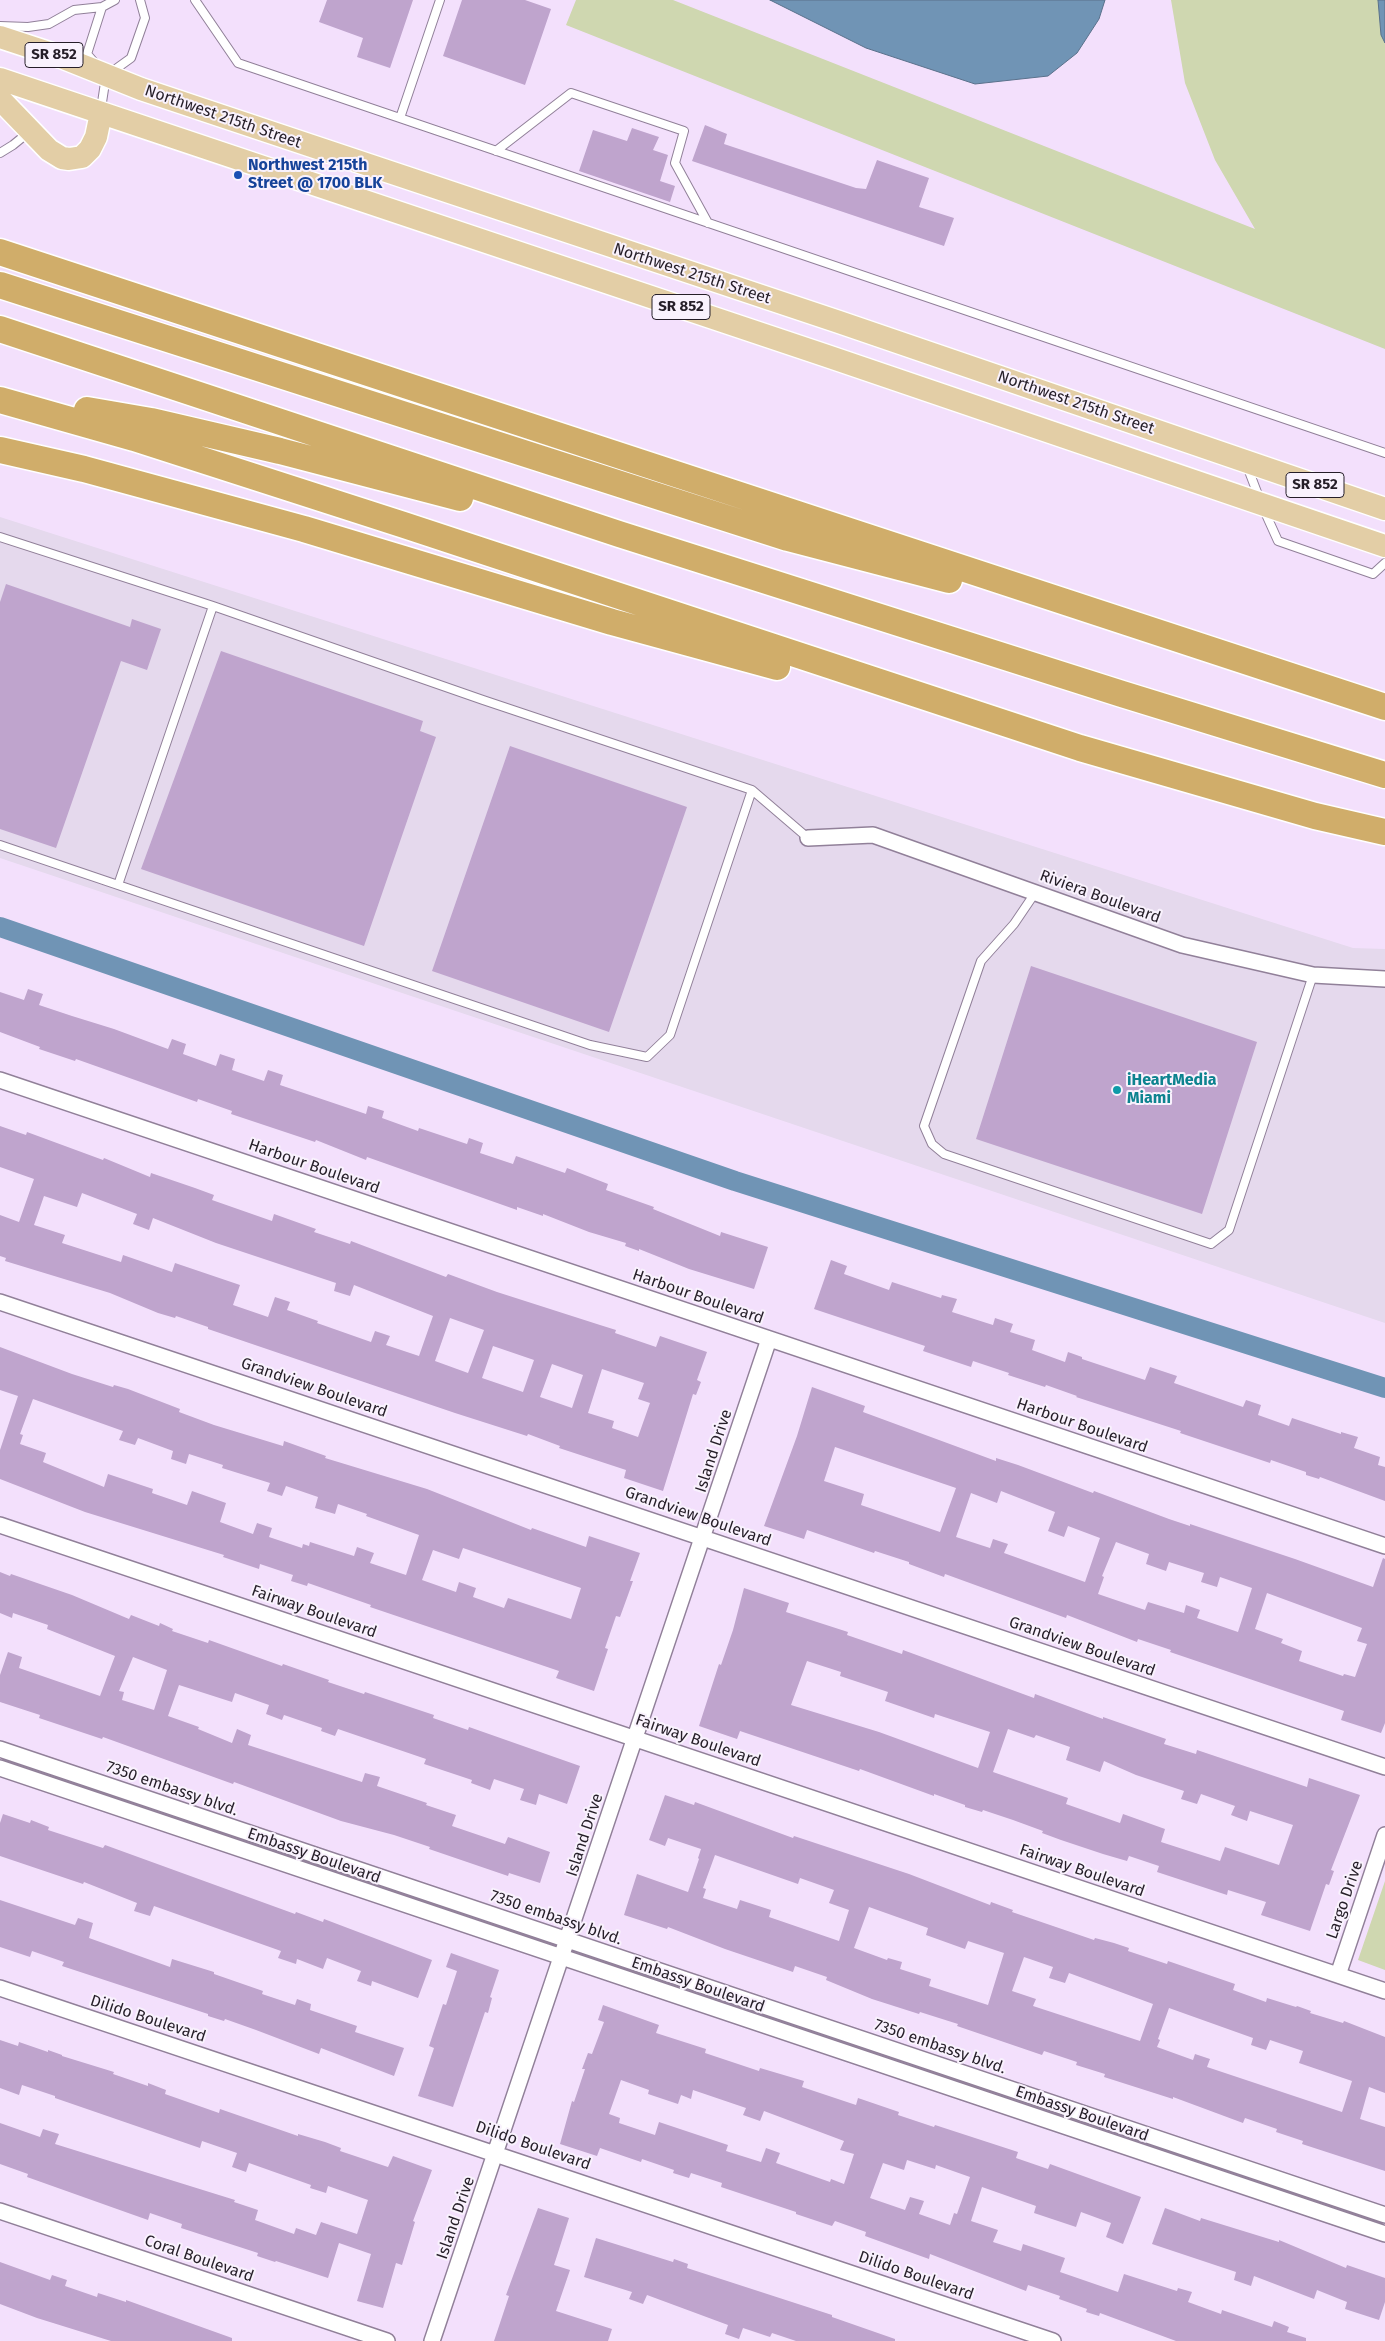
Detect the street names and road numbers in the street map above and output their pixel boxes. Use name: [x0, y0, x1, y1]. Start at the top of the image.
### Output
road number: SR 852: [25, 42, 83, 68]
street label: Northwest 215th Street: [142, 81, 304, 153]
street label: Northwest 215th Street: [611, 239, 773, 309]
road number: SR 852: [652, 294, 710, 320]
street label: Northwest 215th Street: [995, 367, 1157, 439]
road number: SR 852: [1286, 472, 1344, 498]
street label: Riviera Boulevard: [1037, 866, 1163, 928]
street label: Harbour Boulevard: [246, 1136, 382, 1198]
street label: Harbour Boulevard: [630, 1266, 766, 1328]
street label: Grandview Boulevard: [238, 1354, 390, 1422]
street label: Harbour Boulevard: [1014, 1395, 1150, 1457]
street label: Island Drive: [692, 1407, 736, 1495]
street label: Grandview Boulevard: [622, 1483, 774, 1551]
street label: Fairway Boulevard: [249, 1582, 379, 1642]
street label: Grandview Boulevard: [1006, 1613, 1158, 1681]
street label: Fairway Boulevard: [633, 1711, 763, 1771]
street label: 7350 embassy blvd.: [103, 1757, 241, 1821]
street label: Island Drive: [563, 1791, 607, 1879]
street label: Embassy Boulevard: [245, 1824, 383, 1888]
street label: Fairway Boulevard: [1017, 1841, 1147, 1901]
street label: Largo Drive: [1323, 1858, 1367, 1942]
street label: 7350 embassy blvd.: [487, 1886, 625, 1950]
street label: Embassy Boulevard: [629, 1953, 767, 2017]
street label: Dilido Boulevard: [88, 1991, 208, 2047]
street label: 7350 embassy blvd.: [871, 2015, 1009, 2079]
street label: Embassy Boulevard: [1013, 2082, 1151, 2146]
street label: Dilido Boulevard: [473, 2117, 593, 2175]
street label: Island Drive: [433, 2174, 479, 2262]
street label: Coral Boulevard: [142, 2231, 256, 2287]
street label: Dilido Boulevard: [856, 2247, 976, 2305]

